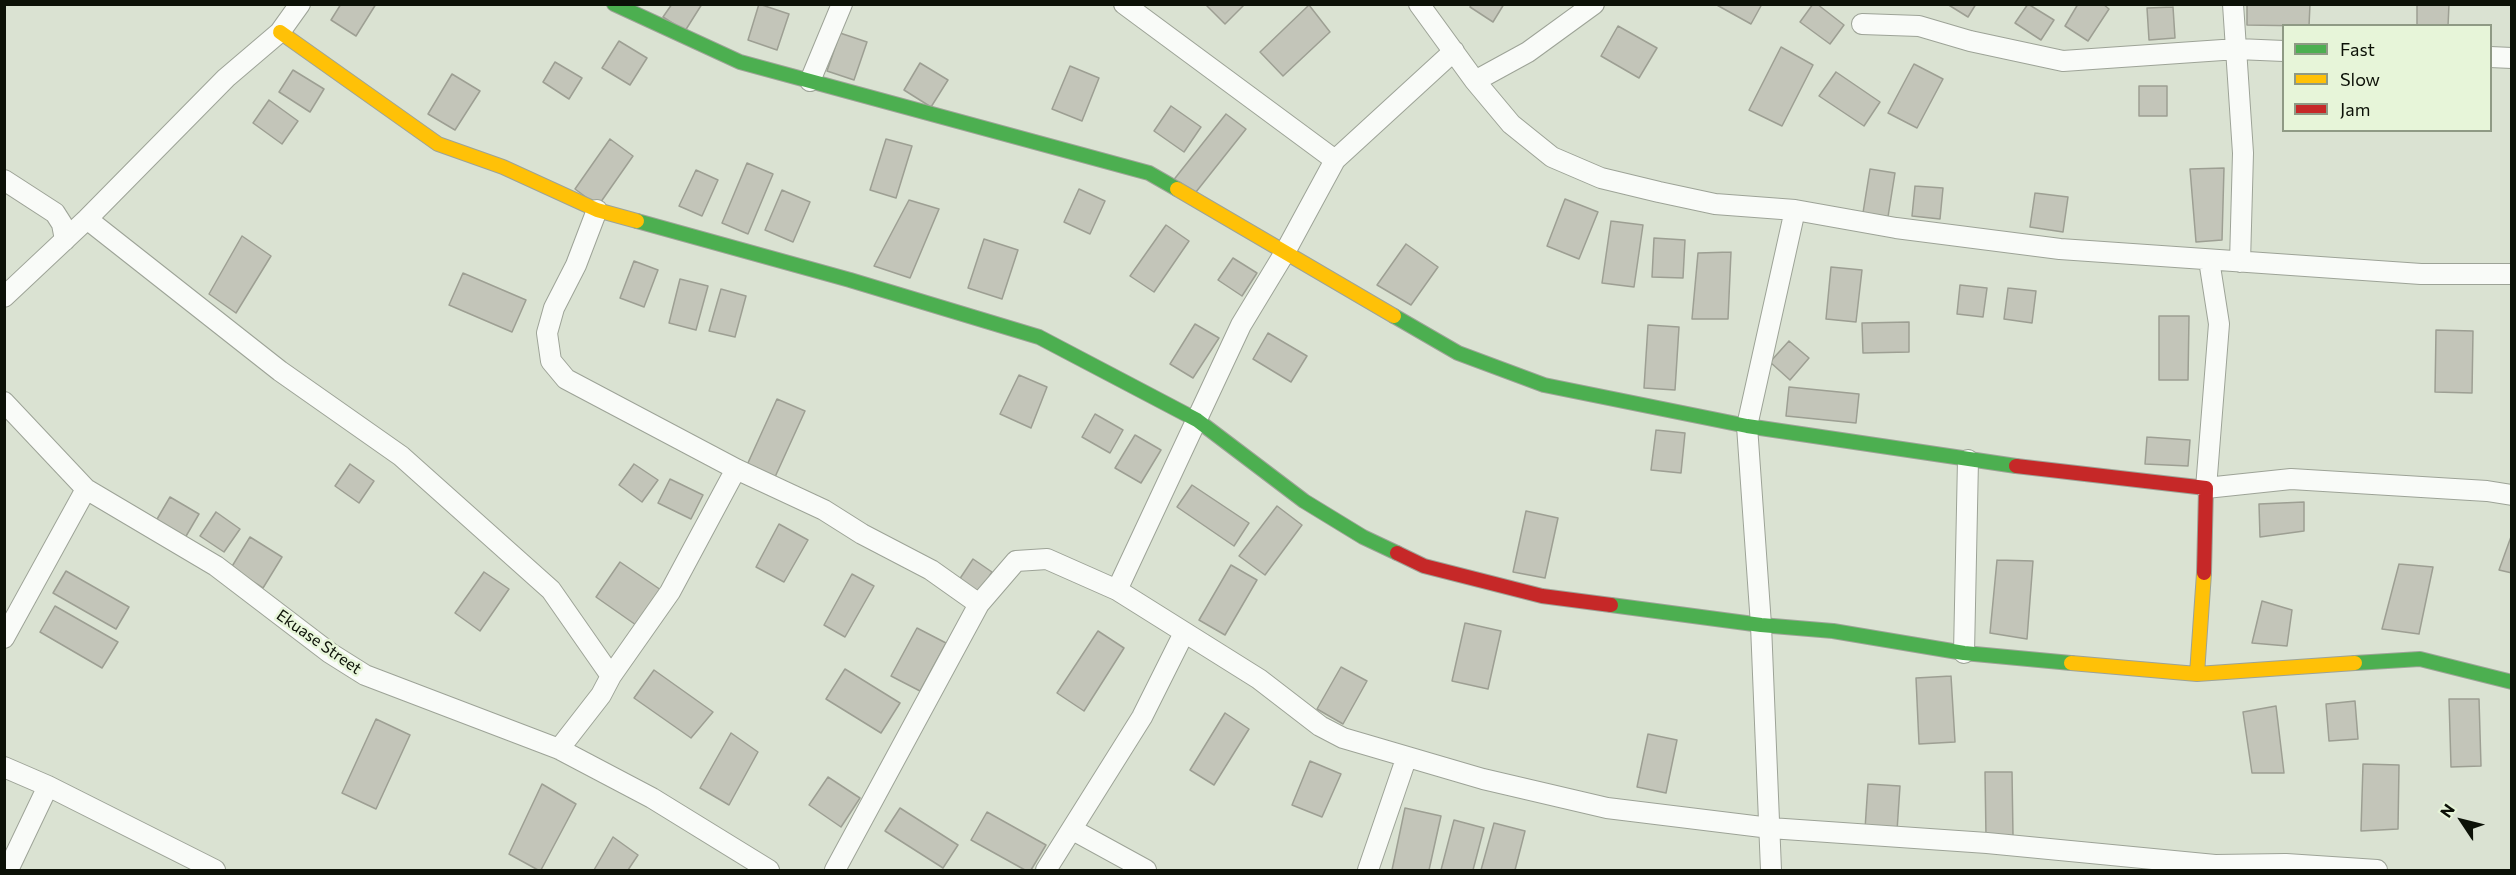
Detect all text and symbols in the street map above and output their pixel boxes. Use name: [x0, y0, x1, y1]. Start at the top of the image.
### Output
legend: [2282, 24, 2492, 132]
text: Fast: [2340, 38, 2375, 60]
text: Slow: [2340, 68, 2380, 90]
text: Jam: [2340, 98, 2370, 120]
street label: Ekuase Street: [273, 606, 365, 678]
north arrow: [2432, 791, 2492, 851]
text: N: [2436, 800, 2458, 821]

